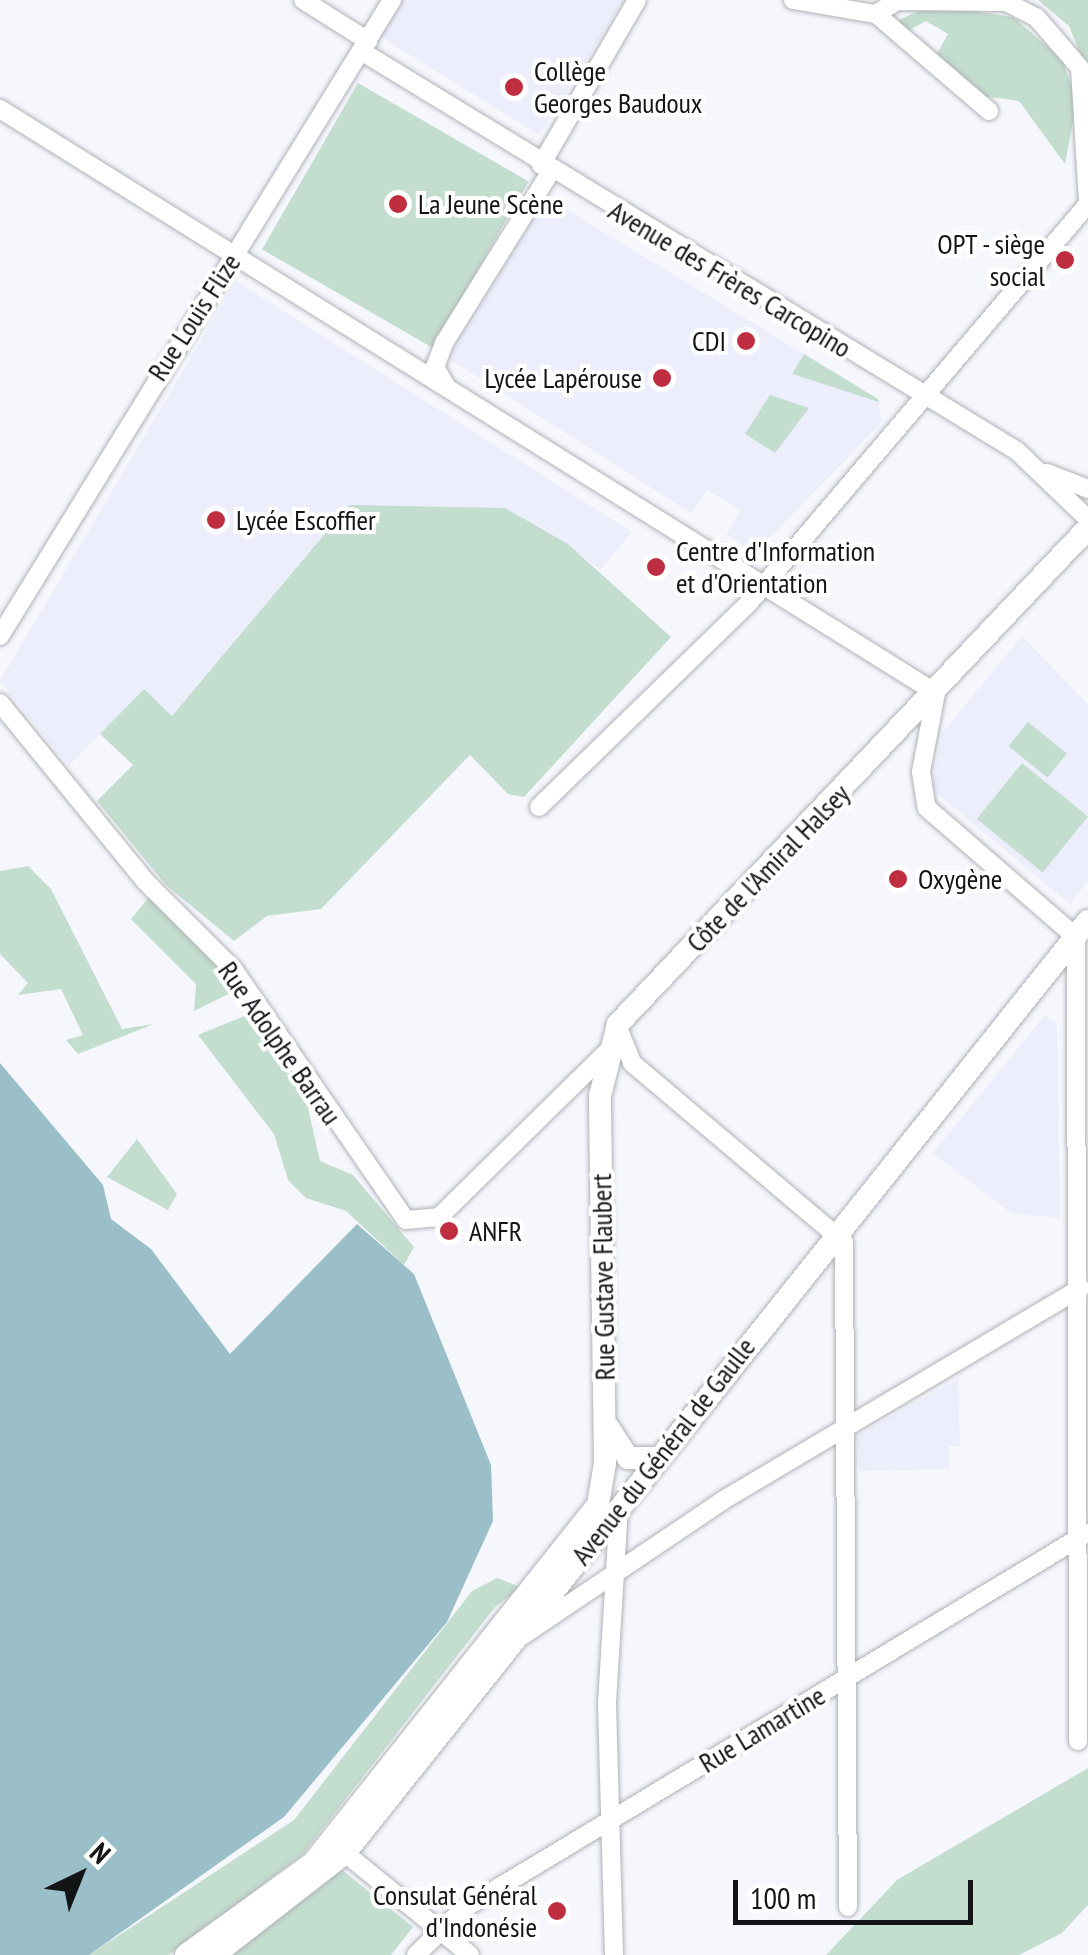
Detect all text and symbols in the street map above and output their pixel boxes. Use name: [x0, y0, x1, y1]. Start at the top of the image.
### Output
place label: Collège Georges Baudoux: [534, 54, 702, 120]
marker: Collège Georges Baudoux: [503, 76, 525, 98]
place label: La Jeune Scène: [418, 187, 564, 221]
marker: La Jeune Scène: [387, 193, 409, 215]
street label: Avenue des Frères Carcopino: [603, 193, 857, 365]
place label: OPT - siège social: [934, 227, 1045, 293]
street label: Rue Louis Flize: [141, 247, 247, 387]
marker: OPT - siège social: [1054, 249, 1076, 271]
place label: CDI: [692, 324, 726, 358]
marker: CDI: [735, 330, 757, 352]
place label: Lycée Lapérouse: [485, 361, 642, 395]
marker: Lycée Lapérouse: [651, 367, 673, 389]
place label: Lycée Escoffier: [236, 503, 376, 537]
marker: Lycée Escoffier: [205, 509, 227, 531]
place label: Centre d'Information et d'Orientation: [676, 534, 875, 600]
marker: Centre d'Information et d'Orientation: [645, 556, 667, 578]
street label: Côte de l'Amiral Halsey: [679, 777, 857, 959]
place label: Oxygène: [918, 862, 1002, 896]
marker: Oxygène: [887, 868, 909, 890]
street label: Rue Adolphe Barrau: [211, 955, 349, 1131]
street label: Rue Gustave Flaubert: [584, 1173, 622, 1381]
place label: ANFR: [469, 1214, 522, 1248]
marker: ANFR: [438, 1220, 460, 1242]
street label: Avenue du Général de Gaulle: [564, 1331, 762, 1571]
street label: Rue Lamartine: [693, 1678, 831, 1780]
north arrow: [30, 1825, 130, 1925]
text: N: [83, 1834, 119, 1871]
scale bar: [738, 1860, 978, 1922]
place label: Consulat Général d'Indonésie: [373, 1878, 537, 1944]
text: 100 m: [750, 1878, 816, 1917]
marker: Consulat Général d'Indonésie: [546, 1900, 568, 1922]

